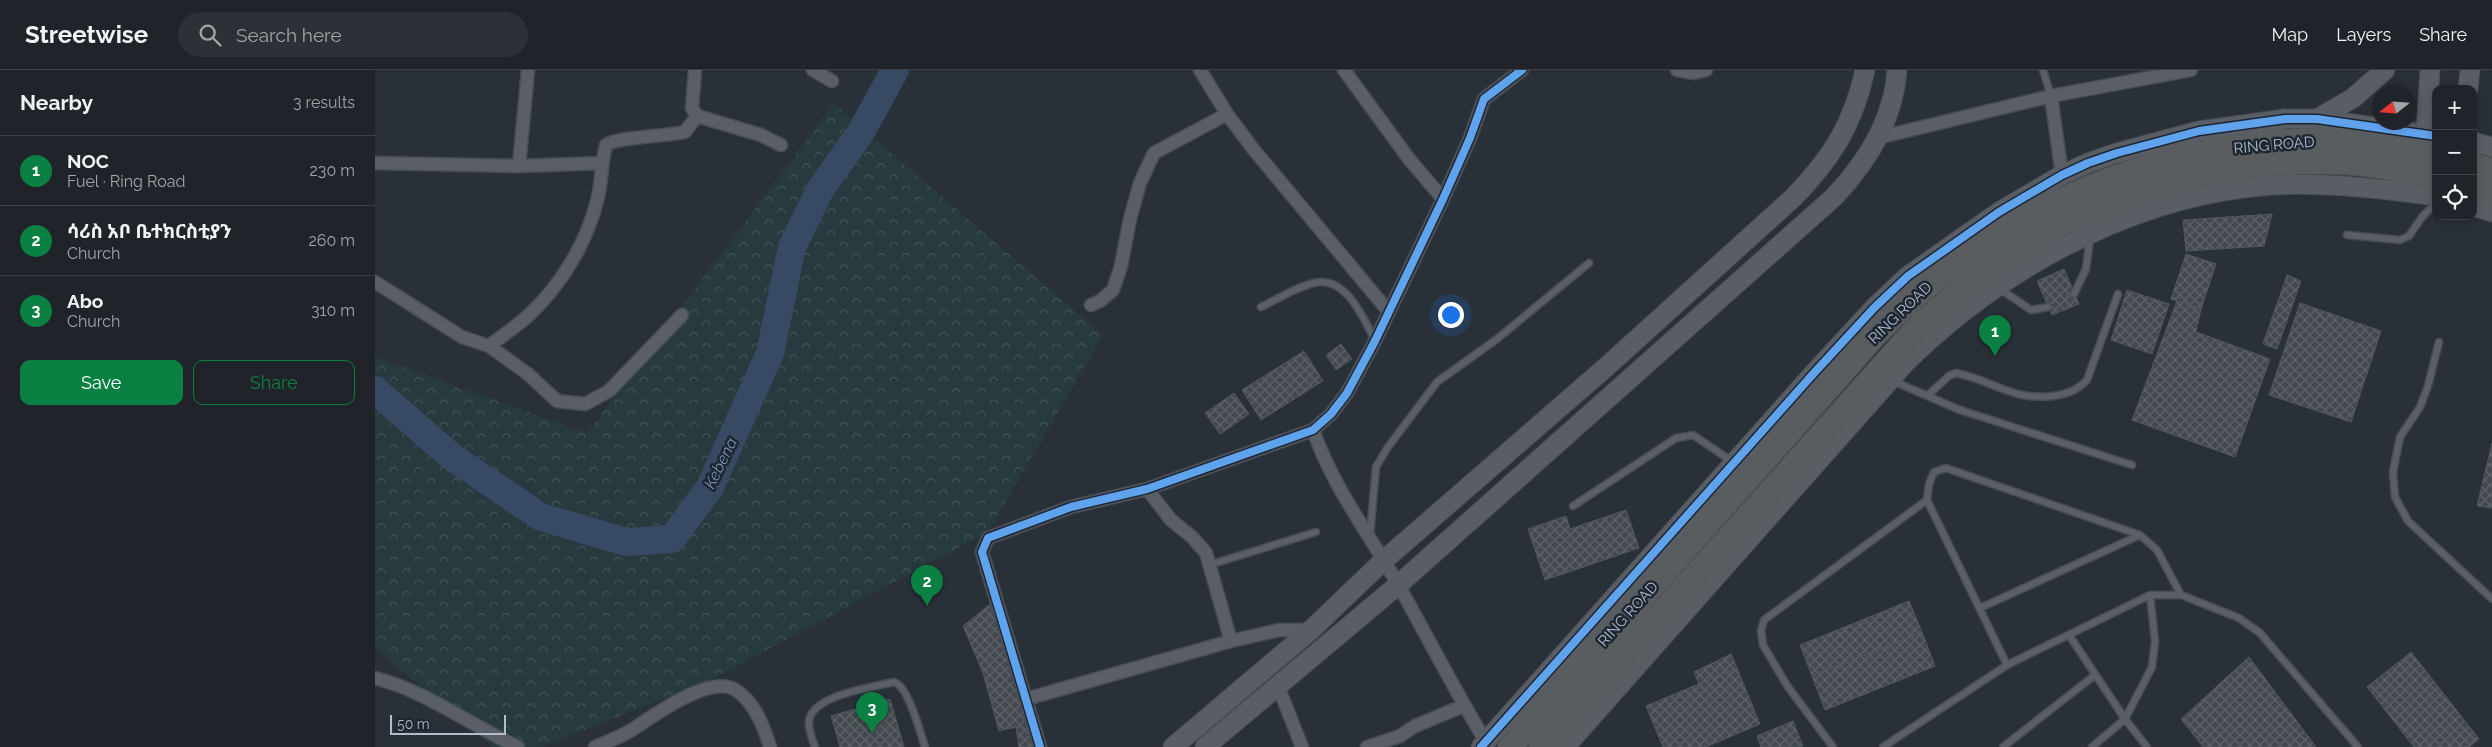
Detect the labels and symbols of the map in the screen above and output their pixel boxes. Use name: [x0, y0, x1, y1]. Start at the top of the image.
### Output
north arrow: [2372, 85, 2417, 130]
street label: RING ROAD: [2233, 132, 2316, 158]
street label: RING ROAD: [1865, 278, 1936, 348]
your location: [1438, 302, 1464, 328]
pin: 1: [1979, 315, 2011, 356]
water label: Kebena: [700, 434, 741, 492]
pin: 2: [911, 565, 943, 606]
street label: RING ROAD: [1594, 578, 1662, 650]
pin: 3: [856, 692, 888, 733]
scale bar: [390, 712, 506, 735]

